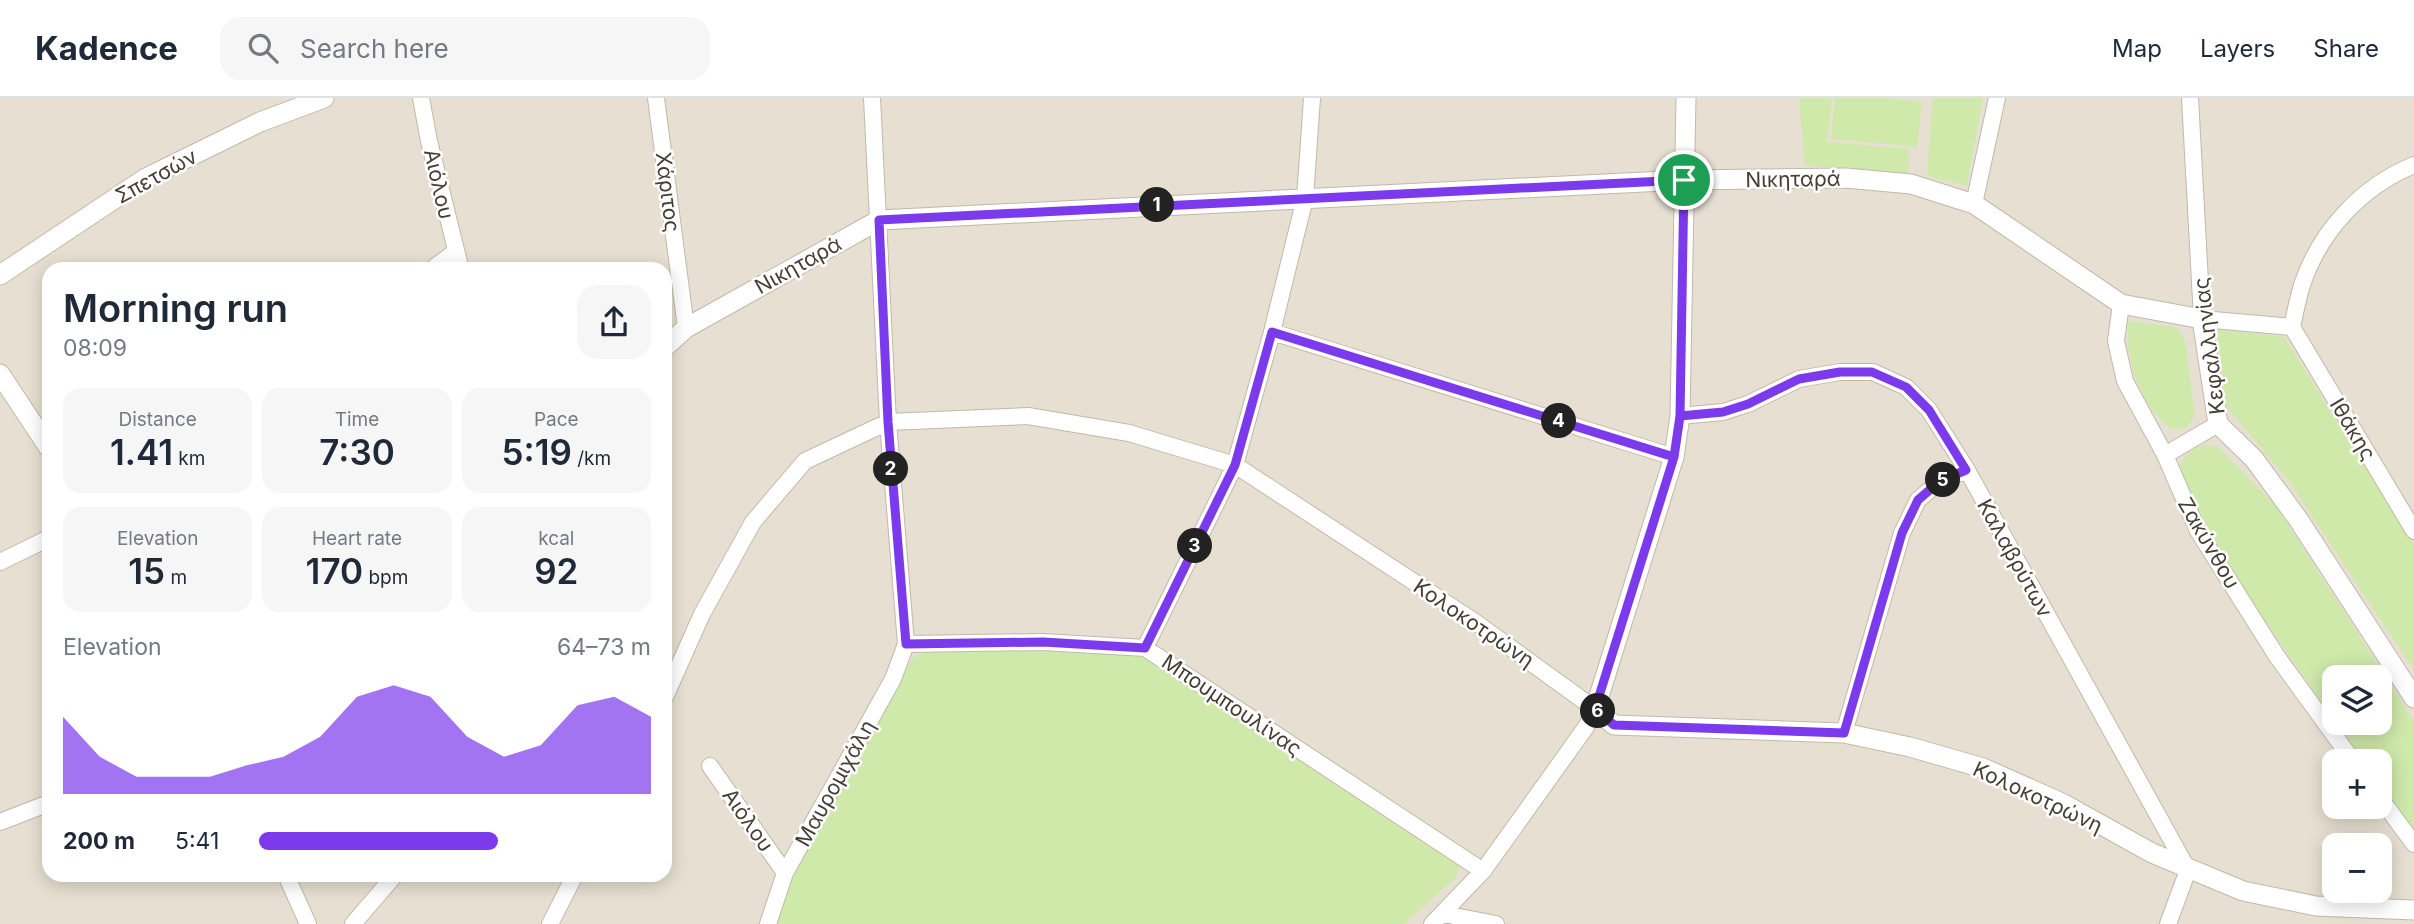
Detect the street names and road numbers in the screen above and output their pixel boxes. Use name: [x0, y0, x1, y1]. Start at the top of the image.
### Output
street label: Σπετσών: [111, 143, 201, 209]
street label: Αιόλου: [419, 146, 459, 222]
street label: Χάριτος: [651, 151, 685, 233]
street label: Νικηταρά: [1745, 166, 1841, 192]
street label: Νικηταρά: [750, 231, 846, 299]
street label: Κεφαλληνίας: [2188, 276, 2230, 416]
street label: Ιθάκης: [2325, 393, 2381, 465]
street label: Ζακύνθου: [2173, 493, 2245, 593]
street label: Καλαβρύτων: [1972, 494, 2058, 622]
street label: Κολοκοτρώνη: [1409, 573, 1539, 673]
street label: Μπουμπουλίνας: [1157, 649, 1307, 761]
street label: Μαυρομιχάλη: [790, 715, 880, 851]
street label: Κολοκοτρώνη: [1969, 756, 2107, 838]
street label: Αιόλου: [717, 784, 779, 856]

